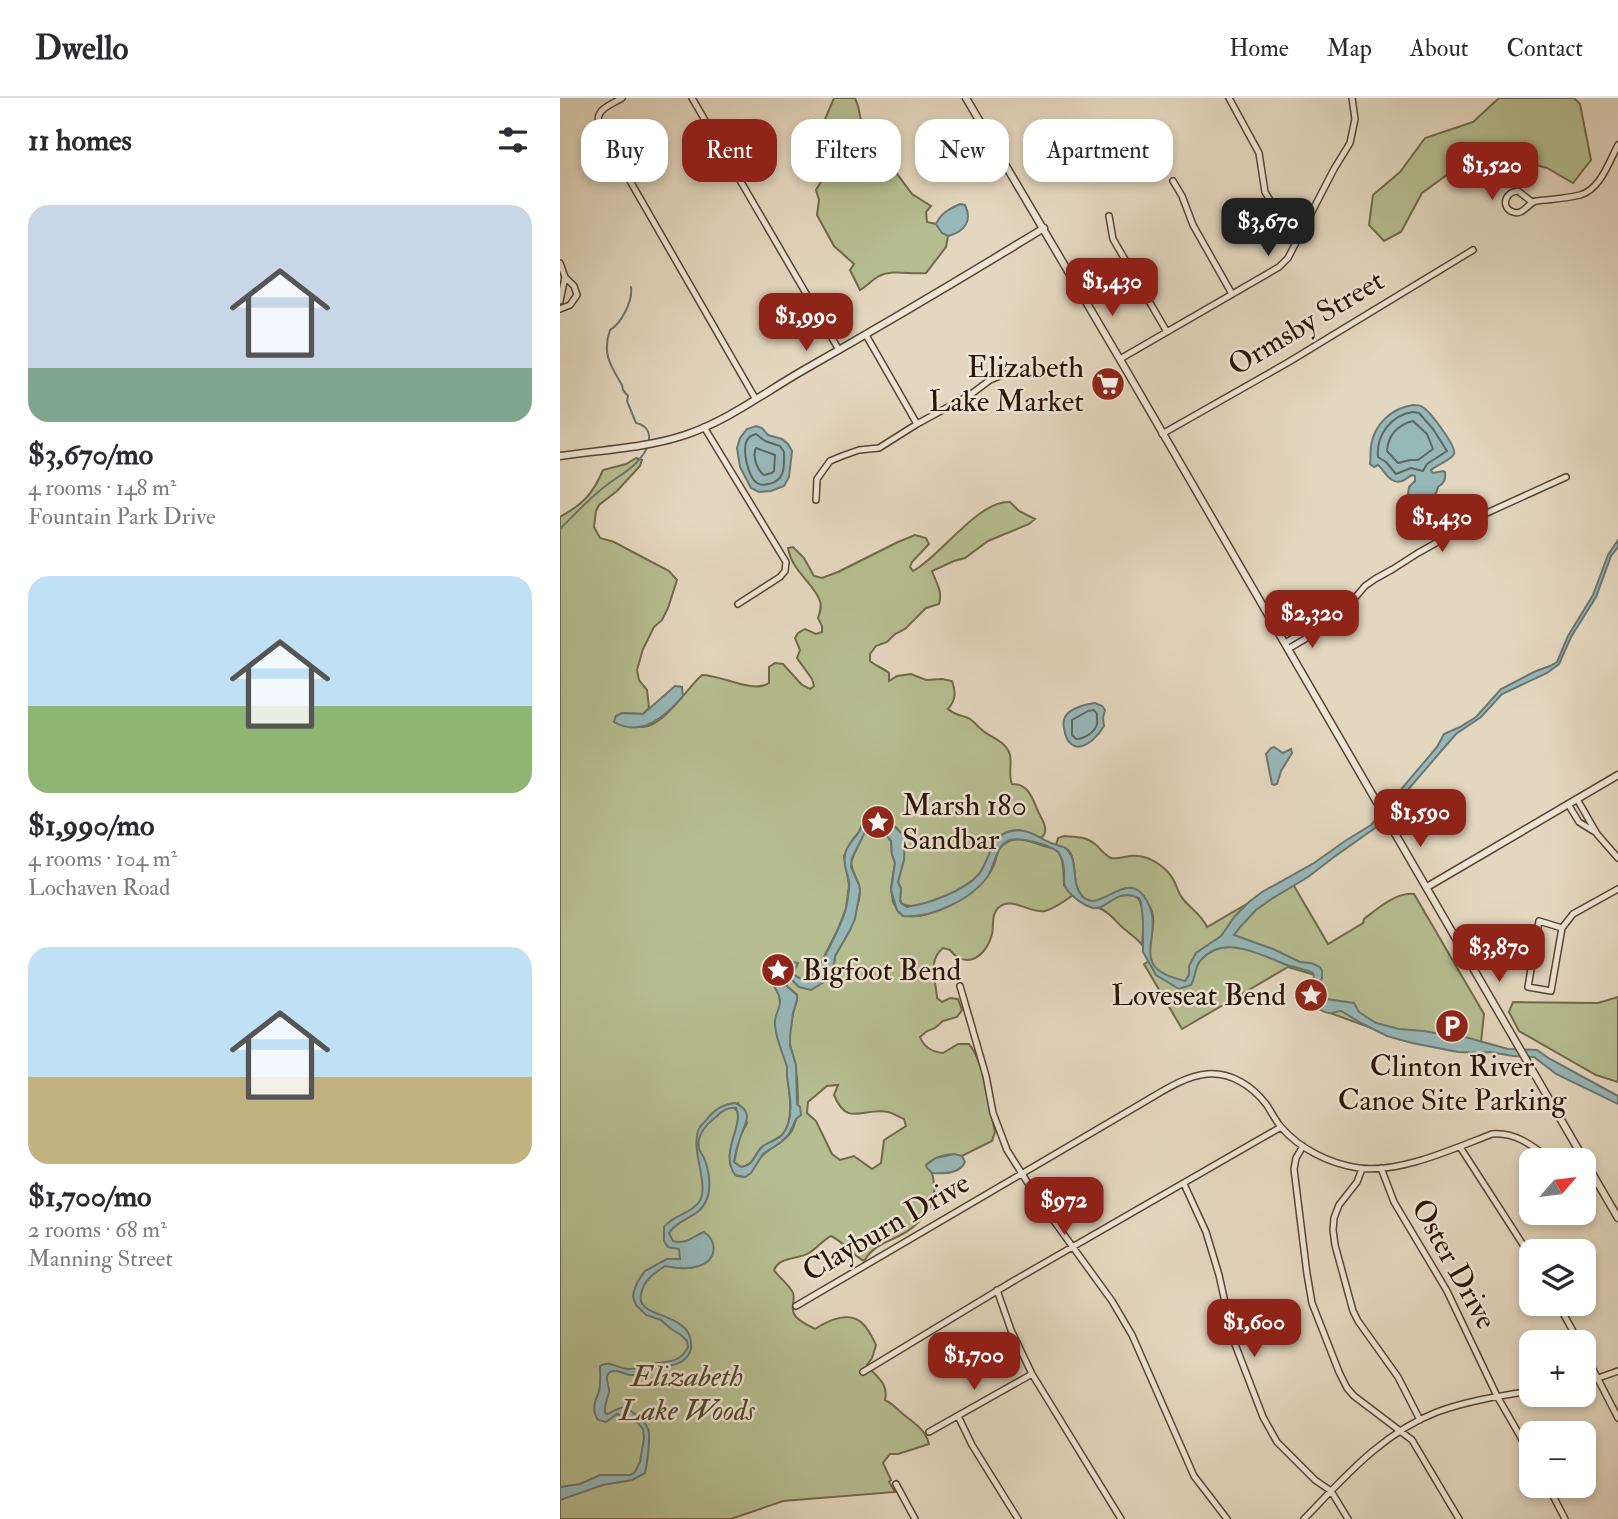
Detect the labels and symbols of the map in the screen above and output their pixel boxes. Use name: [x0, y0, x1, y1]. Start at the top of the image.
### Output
pin: $1,520: [1435, 142, 1549, 202]
pin: $3,670: [1211, 198, 1325, 258]
pin: $1,430: [1055, 258, 1169, 318]
street label: Ormsby Street: [1221, 262, 1391, 384]
pin: $1,990: [749, 294, 863, 353]
place label: Elizabeth Lake Market: [929, 349, 1084, 420]
supermarket icon: Elizabeth Lake Market: [1089, 365, 1127, 403]
pin: $1,430: [1385, 494, 1499, 554]
pin: $2,320: [1255, 590, 1369, 650]
place label: Marsh 180 Sandbar: [902, 787, 1027, 858]
pin: $1,590: [1363, 790, 1477, 849]
place icon: Marsh 180 Sandbar: [859, 803, 897, 841]
pin: $3,870: [1442, 924, 1556, 984]
place icon: Bigfoot Bend: [759, 951, 797, 989]
place label: Bigfoot Bend: [802, 952, 961, 989]
place icon: Loveseat Bend: [1292, 976, 1330, 1014]
place label: Loveseat Bend: [1111, 977, 1286, 1014]
parking icon: Clinton River Canoe Site Parking: [1433, 1007, 1471, 1045]
place label: Clinton River Canoe Site Parking: [1338, 1048, 1568, 1119]
north arrow: [1519, 1148, 1596, 1225]
street label: Clayburn Drive: [796, 1164, 976, 1290]
pin: $972: [1023, 1178, 1105, 1237]
street label: Oster Drive: [1403, 1192, 1505, 1336]
pin: $1,600: [1197, 1300, 1311, 1359]
pin: $1,700: [917, 1332, 1031, 1392]
park label: Elizabeth Lake Woods: [618, 1358, 755, 1429]

